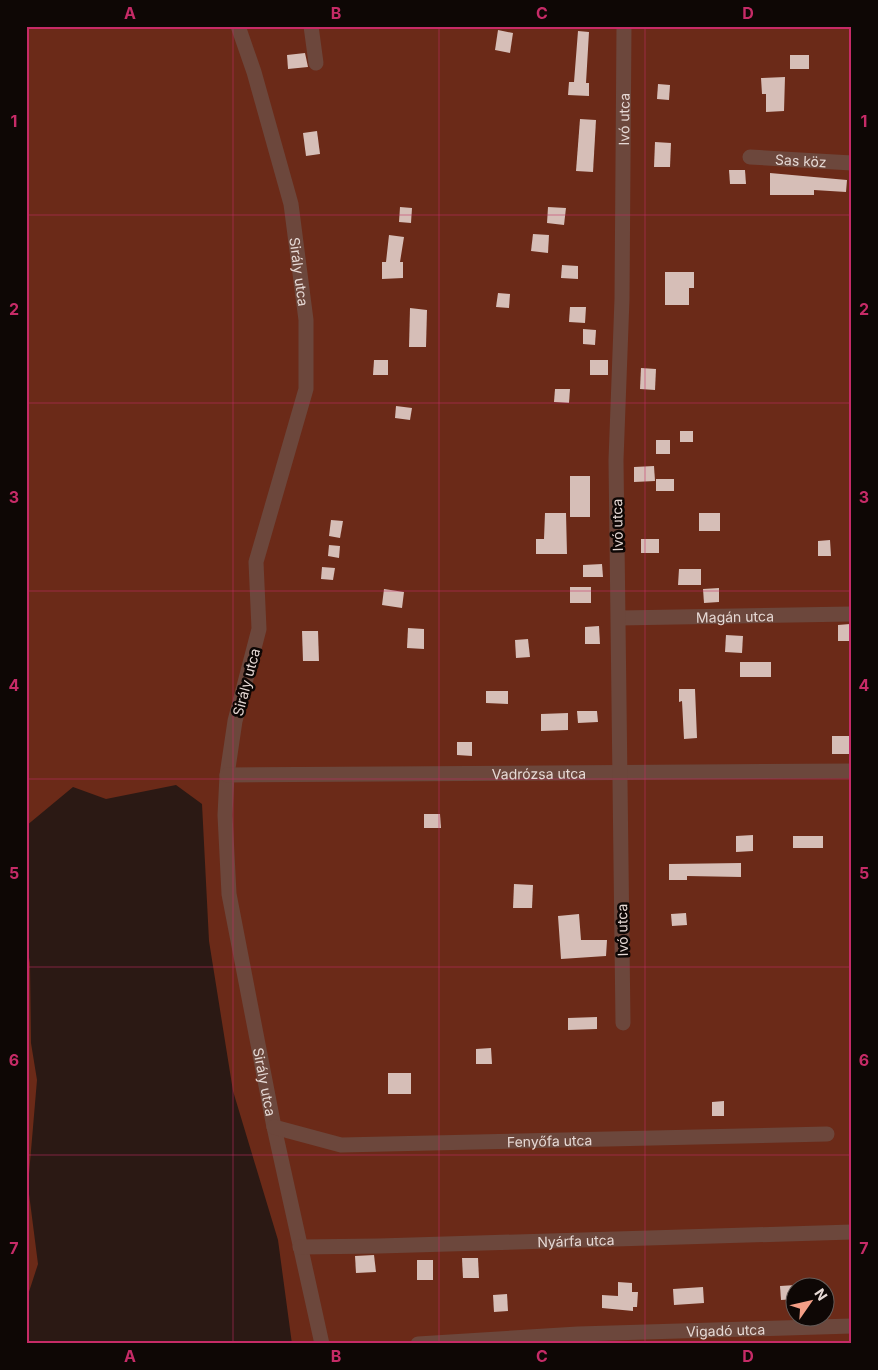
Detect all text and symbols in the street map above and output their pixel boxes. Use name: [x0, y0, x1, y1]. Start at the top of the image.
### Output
text: A: [124, 3, 136, 23]
text: B: [331, 3, 341, 23]
text: C: [536, 3, 548, 23]
text: D: [742, 3, 754, 23]
street label: Ivó utca: [615, 93, 632, 145]
text: 1: [11, 111, 17, 131]
text: 1: [861, 111, 867, 131]
street label: Sas köz: [775, 150, 827, 170]
street label: Sirály utca: [287, 236, 313, 307]
text: 2: [9, 299, 19, 319]
text: 2: [859, 299, 869, 319]
text: 3: [9, 487, 19, 507]
text: 3: [859, 487, 869, 507]
street label: Ivó utca: [608, 499, 626, 551]
street label: Magán utca: [696, 607, 774, 625]
street label: Sirály utca: [229, 646, 263, 718]
text: 4: [9, 675, 20, 695]
text: 4: [859, 675, 870, 695]
street label: Vadrózsa utca: [492, 764, 586, 782]
text: 5: [9, 863, 19, 883]
text: 5: [859, 863, 869, 883]
street label: Ivó utca: [613, 904, 631, 956]
street label: Sirály utca: [250, 1046, 280, 1118]
text: 6: [9, 1050, 19, 1070]
text: 6: [859, 1050, 869, 1070]
street label: Fenyőfa utca: [507, 1131, 593, 1150]
street label: Nyárfa utca: [537, 1231, 615, 1250]
text: 7: [9, 1238, 19, 1258]
text: 7: [859, 1238, 869, 1258]
north arrow: [786, 1278, 836, 1328]
text: N: [811, 1285, 831, 1304]
street label: Vigadó utca: [686, 1320, 765, 1339]
text: A: [124, 1346, 136, 1366]
text: B: [331, 1346, 341, 1366]
text: C: [536, 1346, 548, 1366]
text: D: [742, 1346, 754, 1366]

